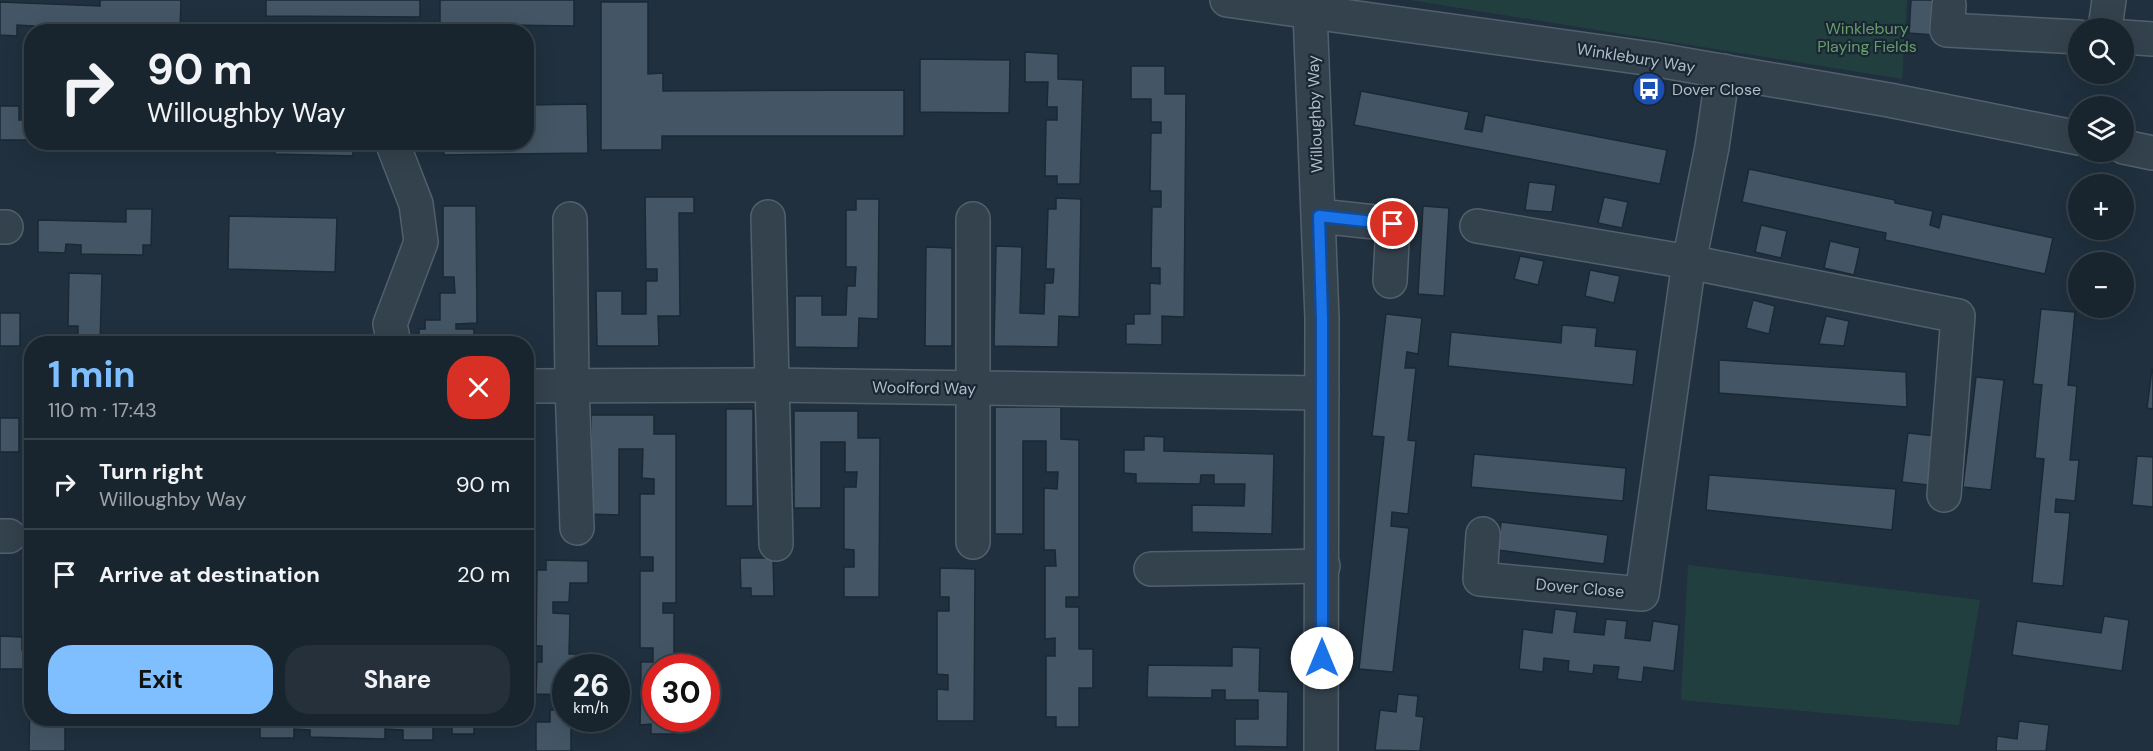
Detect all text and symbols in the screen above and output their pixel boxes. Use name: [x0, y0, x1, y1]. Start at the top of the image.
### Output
park label: Winklebury Playing Fields: [1817, 18, 1917, 57]
map controls: [2068, 18, 2134, 318]
button: search: [2068, 18, 2134, 84]
street label: Winklebury Way: [1575, 38, 1697, 78]
text: 90 m: [147, 42, 253, 97]
icon: right: [48, 48, 126, 126]
street label: Willoughby Way: [1302, 55, 1328, 173]
bus stop icon: Dover Close: [1631, 71, 1667, 107]
place label: Dover Close: [1672, 79, 1761, 100]
text: Willoughby Way: [147, 95, 346, 130]
button: layers: [2068, 96, 2134, 162]
button: +: [2068, 174, 2134, 240]
pin: [1367, 198, 1418, 249]
icon: arrive: [1376, 207, 1409, 240]
button: −: [2068, 252, 2134, 318]
text: 1 min: [48, 351, 136, 398]
button: close: [447, 356, 510, 419]
street label: Woolford Way: [872, 377, 976, 399]
text: 110 m · 17:43: [48, 397, 157, 423]
text: Turn right: [99, 457, 204, 486]
icon: right: [48, 468, 81, 501]
text: 90 m: [456, 470, 510, 499]
text: Willoughby Way: [99, 486, 246, 512]
icon: arrive: [48, 558, 81, 591]
text: Arrive at destination: [99, 560, 320, 589]
text: 20 m: [457, 560, 510, 589]
street label: Dover Close: [1535, 574, 1625, 602]
position arrow: [1290, 626, 1354, 690]
button: Exit: [48, 645, 273, 714]
button: Share: [285, 645, 510, 714]
speed limit sign: 30: [642, 654, 720, 732]
text: 26: [573, 666, 609, 705]
text: km/h: [573, 698, 609, 718]

